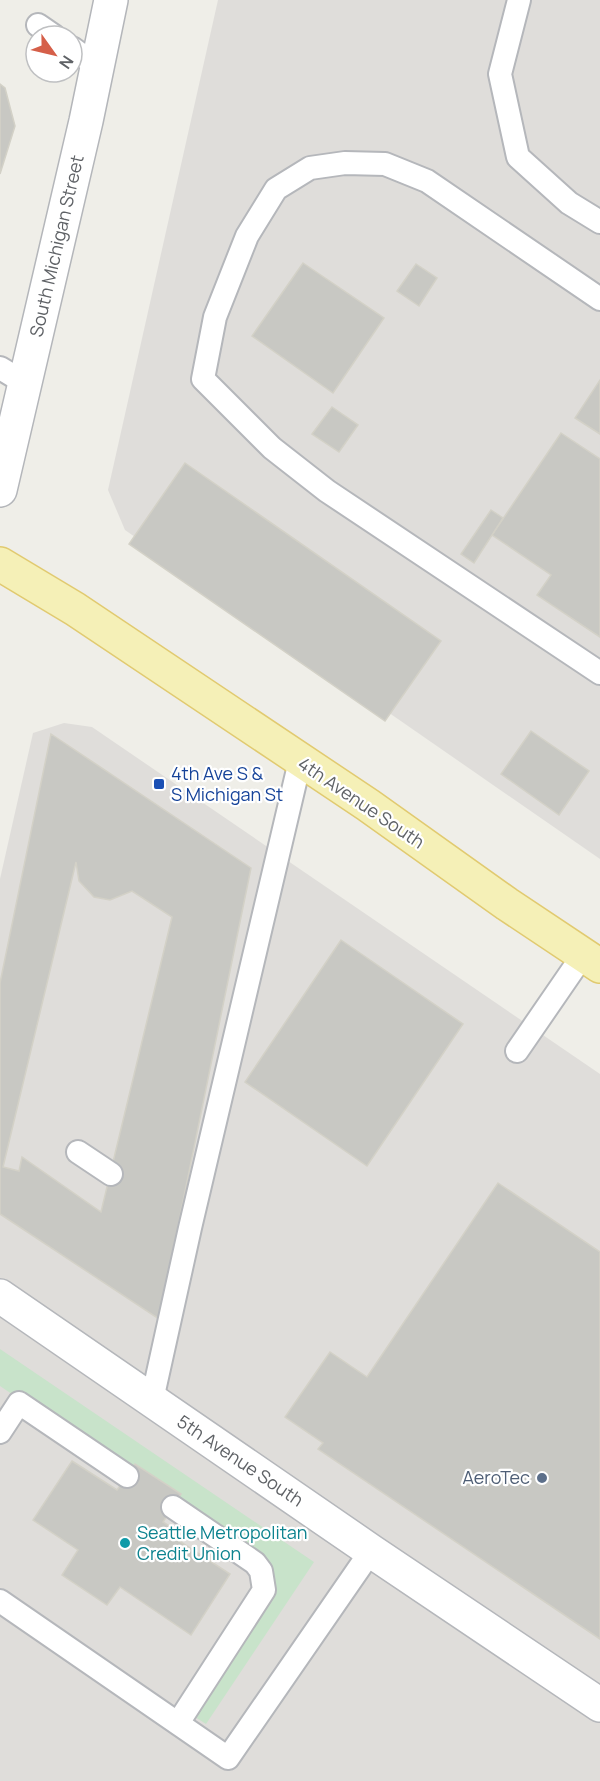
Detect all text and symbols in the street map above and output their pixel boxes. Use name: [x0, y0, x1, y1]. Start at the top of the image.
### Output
north arrow: [24, 24, 84, 84]
text: N: [54, 51, 79, 73]
street label: South Michigan Street: [23, 152, 89, 339]
street label: 4th Avenue South: [294, 751, 429, 853]
place label: 4th Ave S & S Michigan St: [171, 761, 283, 806]
marker: 4th Ave S & S Michigan St: [152, 777, 166, 791]
street label: 5th Avenue South: [173, 1409, 308, 1511]
place label: AeroTec: [462, 1465, 530, 1489]
marker: AeroTec: [535, 1471, 549, 1485]
place label: Seattle Metropolitan Credit Union: [137, 1520, 308, 1565]
marker: Seattle Metropolitan Credit Union: [118, 1536, 132, 1550]

